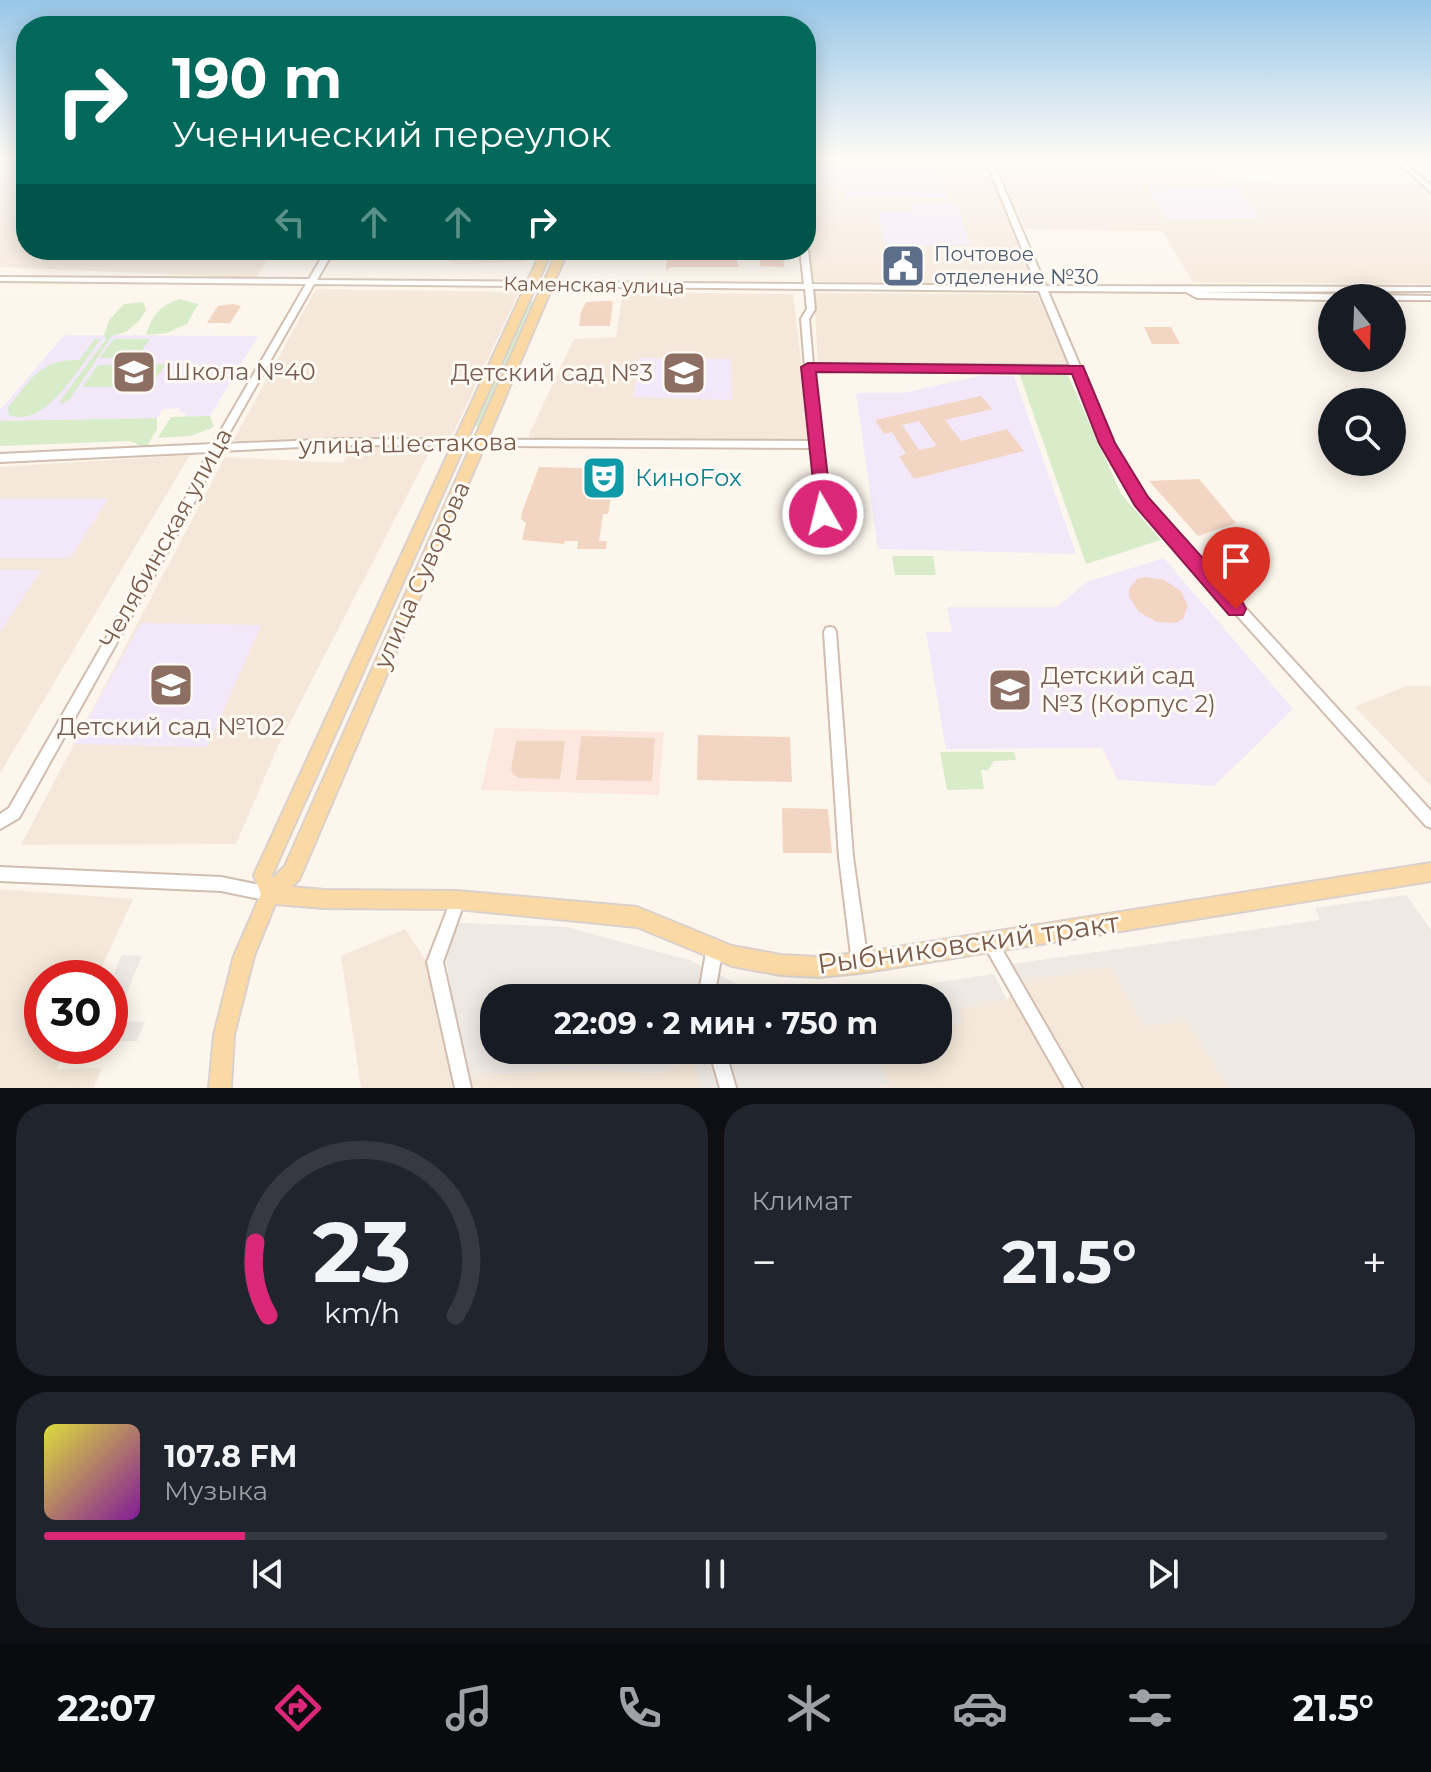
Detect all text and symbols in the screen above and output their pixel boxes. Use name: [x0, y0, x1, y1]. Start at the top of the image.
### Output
text: 190 m: [172, 44, 342, 112]
icon: right: [40, 48, 144, 152]
text: Ученический переулок: [172, 112, 611, 156]
icon: left: [268, 200, 312, 244]
icon: ahead: [352, 200, 396, 244]
icon: ahead: [436, 200, 480, 244]
icon: right: [520, 200, 564, 244]
public building icon: Почтовое отделение №30: [879, 242, 927, 290]
place label: Почтовое отделение №30: [934, 242, 1099, 289]
street label: Каменская улица: [503, 271, 685, 299]
north arrow: [1318, 284, 1406, 372]
map controls: [1318, 284, 1406, 476]
school or university icon: Школа №40: [110, 348, 158, 396]
school or university icon: Детский сад №3: [660, 349, 708, 397]
place label: Школа №40: [165, 357, 316, 386]
place label: Детский сад №3: [451, 358, 653, 387]
button: search: [1318, 388, 1406, 476]
street label: Челябинская улица: [93, 423, 238, 653]
street label: улица Шестакова: [298, 427, 517, 460]
theatre icon: КиноFox: [580, 454, 628, 502]
place label: КиноFox: [635, 463, 742, 492]
position arrow: [781, 472, 865, 556]
street label: улица Суворова: [367, 477, 476, 674]
pin: [1202, 527, 1270, 609]
icon: arrive: [1214, 539, 1258, 583]
school or university icon: Детский сад №102: [147, 661, 195, 709]
place label: Детский сад №3 (Корпус 2): [1041, 661, 1216, 718]
school or university icon: Детский сад №3 (Корпус 2): [986, 666, 1034, 714]
place label: Детский сад №102: [57, 712, 285, 741]
street label: Рыбниковский тракт: [815, 905, 1122, 981]
speed limit sign: 30: [24, 960, 128, 1064]
text: 22:09 · 2 мин · 750 m: [554, 1005, 878, 1042]
text: Климат: [752, 1185, 852, 1217]
text: 23: [313, 1201, 411, 1303]
text: 21.5°: [1002, 1225, 1137, 1298]
text: −: [752, 1235, 777, 1289]
text: +: [1362, 1235, 1387, 1289]
text: km/h: [324, 1295, 400, 1330]
text: 107.8 FM: [164, 1438, 297, 1475]
text: Музыка: [164, 1475, 268, 1507]
icon: previous: [246, 1552, 290, 1596]
icon: pause: [693, 1552, 737, 1596]
icon: next: [1141, 1552, 1185, 1596]
icon: directions: [270, 1680, 326, 1736]
icon: music: [441, 1680, 497, 1736]
icon: phone: [611, 1680, 667, 1736]
icon: climate: [781, 1680, 837, 1736]
icon: car: [952, 1680, 1008, 1736]
icon: filters: [1122, 1680, 1178, 1736]
text: 22:07: [57, 1686, 156, 1730]
text: 21.5°: [1293, 1686, 1374, 1730]

